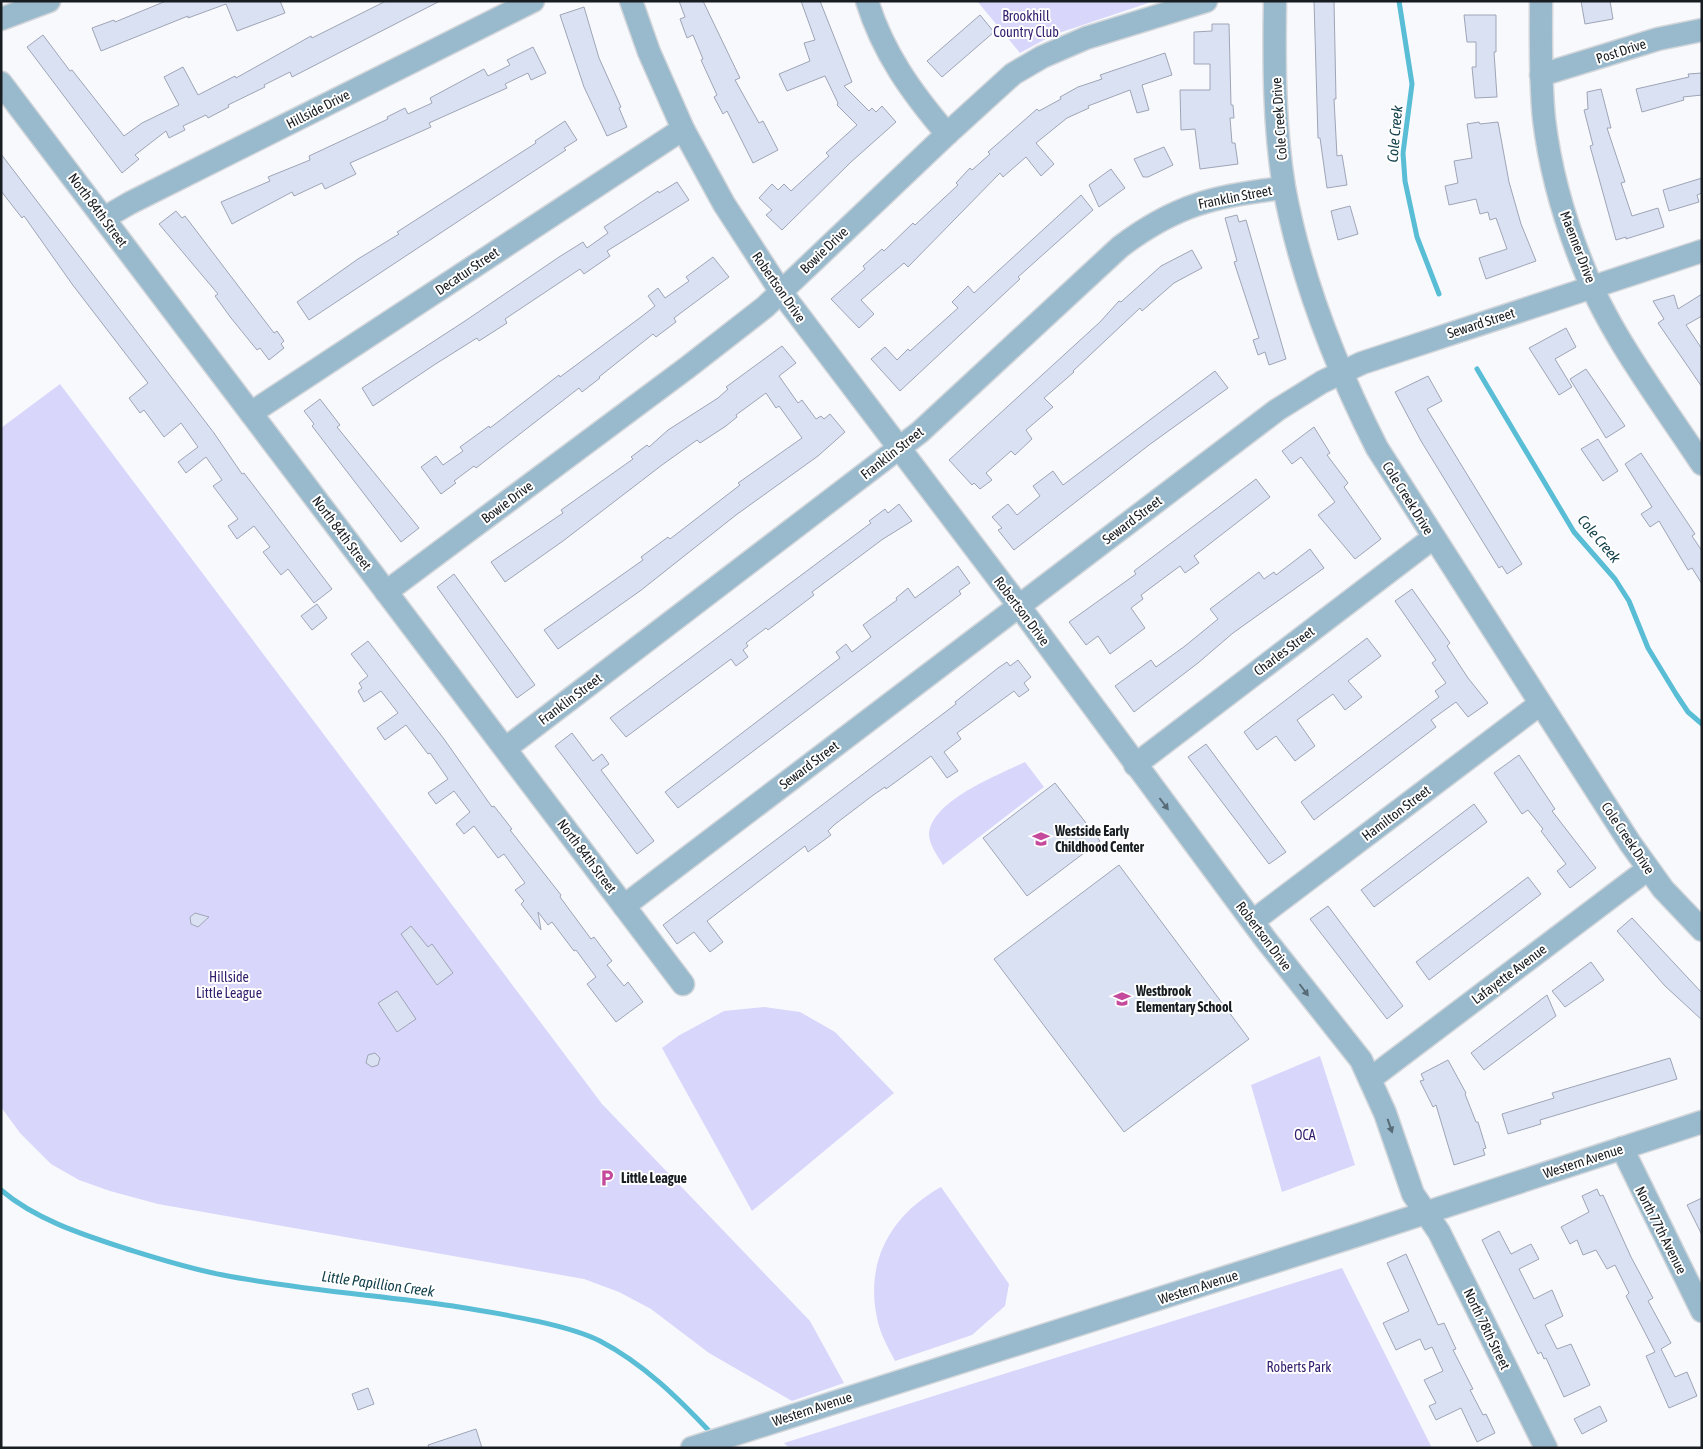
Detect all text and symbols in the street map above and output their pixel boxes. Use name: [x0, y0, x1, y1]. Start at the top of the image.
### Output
park label: Brookhill Country Club: [993, 8, 1059, 40]
street label: Post Drive: [1594, 35, 1648, 67]
street label: Cole Creek Drive: [1268, 77, 1290, 161]
street label: Hillside Drive: [284, 86, 352, 132]
water label: Cole Creek: [1384, 104, 1405, 163]
street label: North 84th Street: [65, 170, 131, 250]
street label: Franklin Street: [1197, 182, 1273, 212]
street label: Maenner Drive: [1557, 209, 1599, 285]
street label: Bowie Drive: [797, 223, 851, 277]
street label: Decatur Street: [432, 244, 502, 298]
street label: Robertson Drive: [749, 249, 809, 325]
street label: Seward Street: [1445, 305, 1517, 341]
street label: Franklin Street: [858, 424, 926, 482]
street label: Cole Creek Drive: [1379, 459, 1437, 537]
street label: Bowie Drive: [478, 478, 536, 526]
street label: Seward Street: [1099, 492, 1165, 548]
street label: North 84th Street: [309, 493, 375, 573]
water label: Cole Creek: [1575, 511, 1624, 566]
street label: Robertson Drive: [991, 573, 1053, 649]
street label: Charles Street: [1251, 623, 1317, 679]
street label: Franklin Street: [535, 670, 605, 728]
street label: Seward Street: [776, 737, 842, 793]
street label: Hamilton Street: [1359, 782, 1433, 844]
one-way arrow: [1159, 797, 1170, 810]
street label: Cole Creek Drive: [1598, 799, 1658, 877]
street label: North 84th Street: [554, 816, 620, 896]
place label: Westside Early Childhood Center: [1054, 823, 1145, 855]
school or university icon: Westside Early Childhood Center: [1031, 829, 1051, 849]
street label: Robertson Drive: [1233, 898, 1295, 974]
street label: Lafayette Avenue: [1469, 941, 1549, 1007]
park label: Hillside Little League: [196, 969, 262, 1001]
place label: Westbrook Elementary School: [1135, 983, 1232, 1015]
one-way arrow: [1299, 983, 1309, 997]
school or university icon: Westbrook Elementary School: [1112, 989, 1132, 1009]
one-way arrow: [1386, 1119, 1394, 1134]
park label: OCA: [1294, 1127, 1316, 1143]
street label: Western Avenue: [1541, 1141, 1625, 1181]
parking icon: Little League: [597, 1168, 617, 1188]
place label: Little League: [621, 1170, 687, 1186]
street label: North 77th Avenue: [1632, 1183, 1690, 1277]
water label: Little Papillion Creek: [321, 1267, 436, 1300]
street label: Western Avenue: [1156, 1267, 1240, 1307]
street label: North 78th Street: [1460, 1286, 1514, 1372]
park label: Roberts Park: [1267, 1359, 1331, 1375]
street label: Western Avenue: [770, 1389, 854, 1429]

